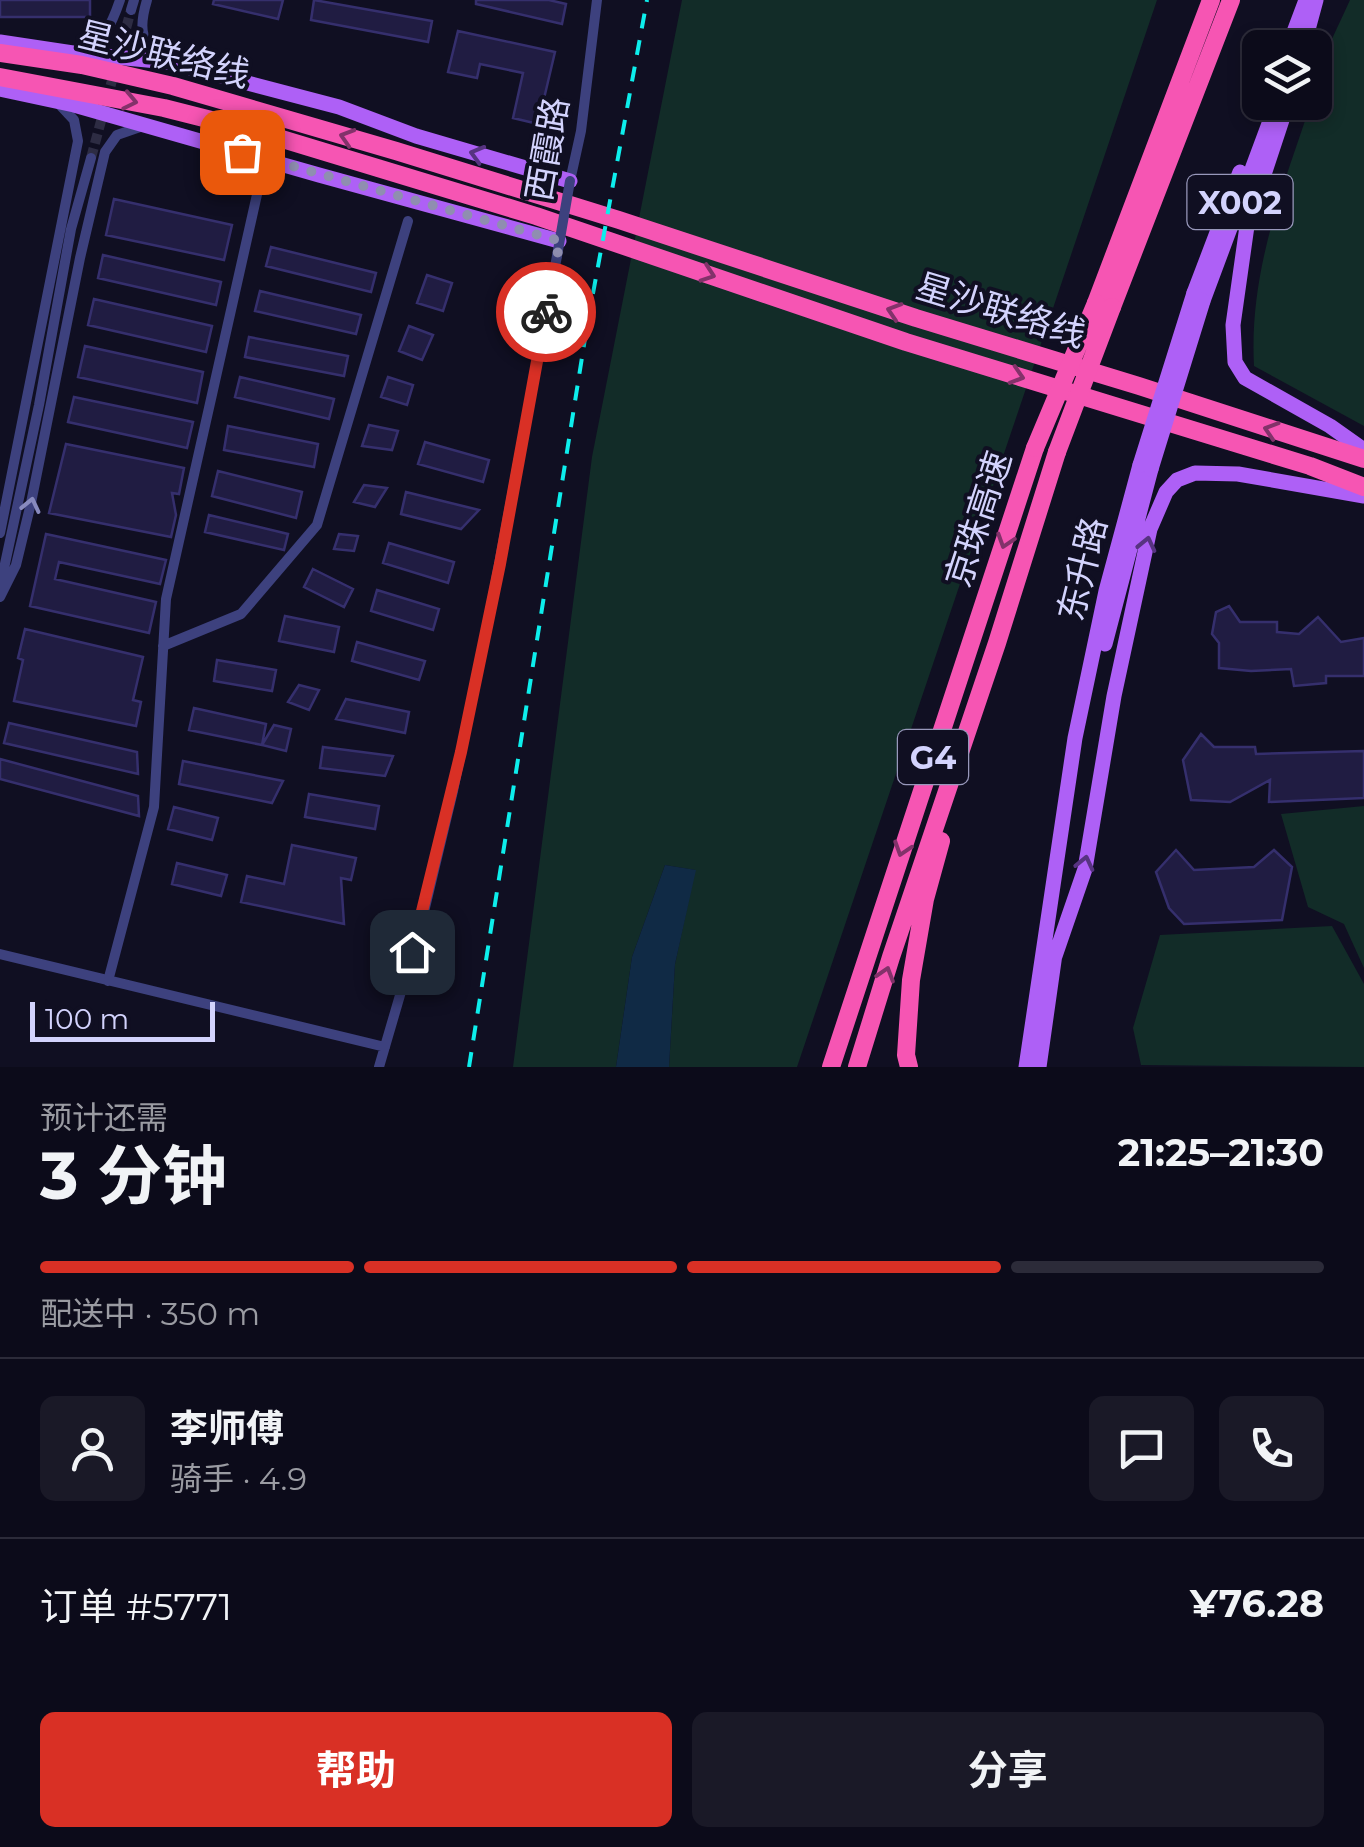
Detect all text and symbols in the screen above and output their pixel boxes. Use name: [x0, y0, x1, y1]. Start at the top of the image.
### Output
street label: 星沙联络线: [74, 12, 254, 96]
map controls: [1242, 30, 1332, 120]
button: layers: [1242, 30, 1332, 120]
one-way arrow: [121, 89, 138, 110]
street label: 西霞路: [517, 94, 577, 204]
pin: [200, 110, 285, 195]
icon: bag: [215, 125, 270, 180]
one-way arrow: [339, 128, 356, 149]
one-way arrow: [469, 145, 486, 166]
road number: X002: [1188, 175, 1292, 229]
courier: [496, 262, 596, 362]
one-way arrow: [699, 262, 716, 283]
street label: 星沙联络线: [911, 264, 1091, 356]
icon: bike: [519, 285, 574, 340]
one-way arrow: [887, 303, 904, 323]
one-way arrow: [1007, 364, 1024, 385]
one-way arrow: [1263, 421, 1280, 441]
street label: 京珠高速: [936, 446, 1020, 592]
one-way arrow: [19, 497, 40, 514]
street label: 东升路: [1048, 513, 1116, 625]
one-way arrow: [996, 531, 1016, 548]
one-way arrow: [1135, 536, 1156, 553]
road number: G4: [898, 730, 968, 784]
one-way arrow: [894, 840, 914, 857]
one-way arrow: [1073, 855, 1094, 872]
pin: [370, 910, 455, 995]
icon: home: [385, 925, 440, 980]
one-way arrow: [874, 966, 894, 983]
scale bar: [30, 997, 215, 1042]
text: 100 m: [45, 1002, 129, 1036]
text: 预计还需: [40, 1098, 168, 1137]
text: 21:25–21:30: [1118, 1129, 1324, 1176]
text: 3 分钟: [40, 1136, 227, 1215]
text: 配送中 · 350 m: [40, 1294, 260, 1333]
button: person: [40, 1396, 145, 1501]
button: chat: [1089, 1396, 1194, 1501]
button: phone: [1219, 1396, 1324, 1501]
text: 李师傅: [170, 1405, 284, 1452]
text: 骑手 · 4.9: [170, 1459, 307, 1498]
text: ¥76.28: [1190, 1580, 1324, 1627]
text: 订单 #5771: [40, 1583, 232, 1630]
button: 帮助: [40, 1712, 672, 1827]
button: 分享: [692, 1712, 1324, 1827]

